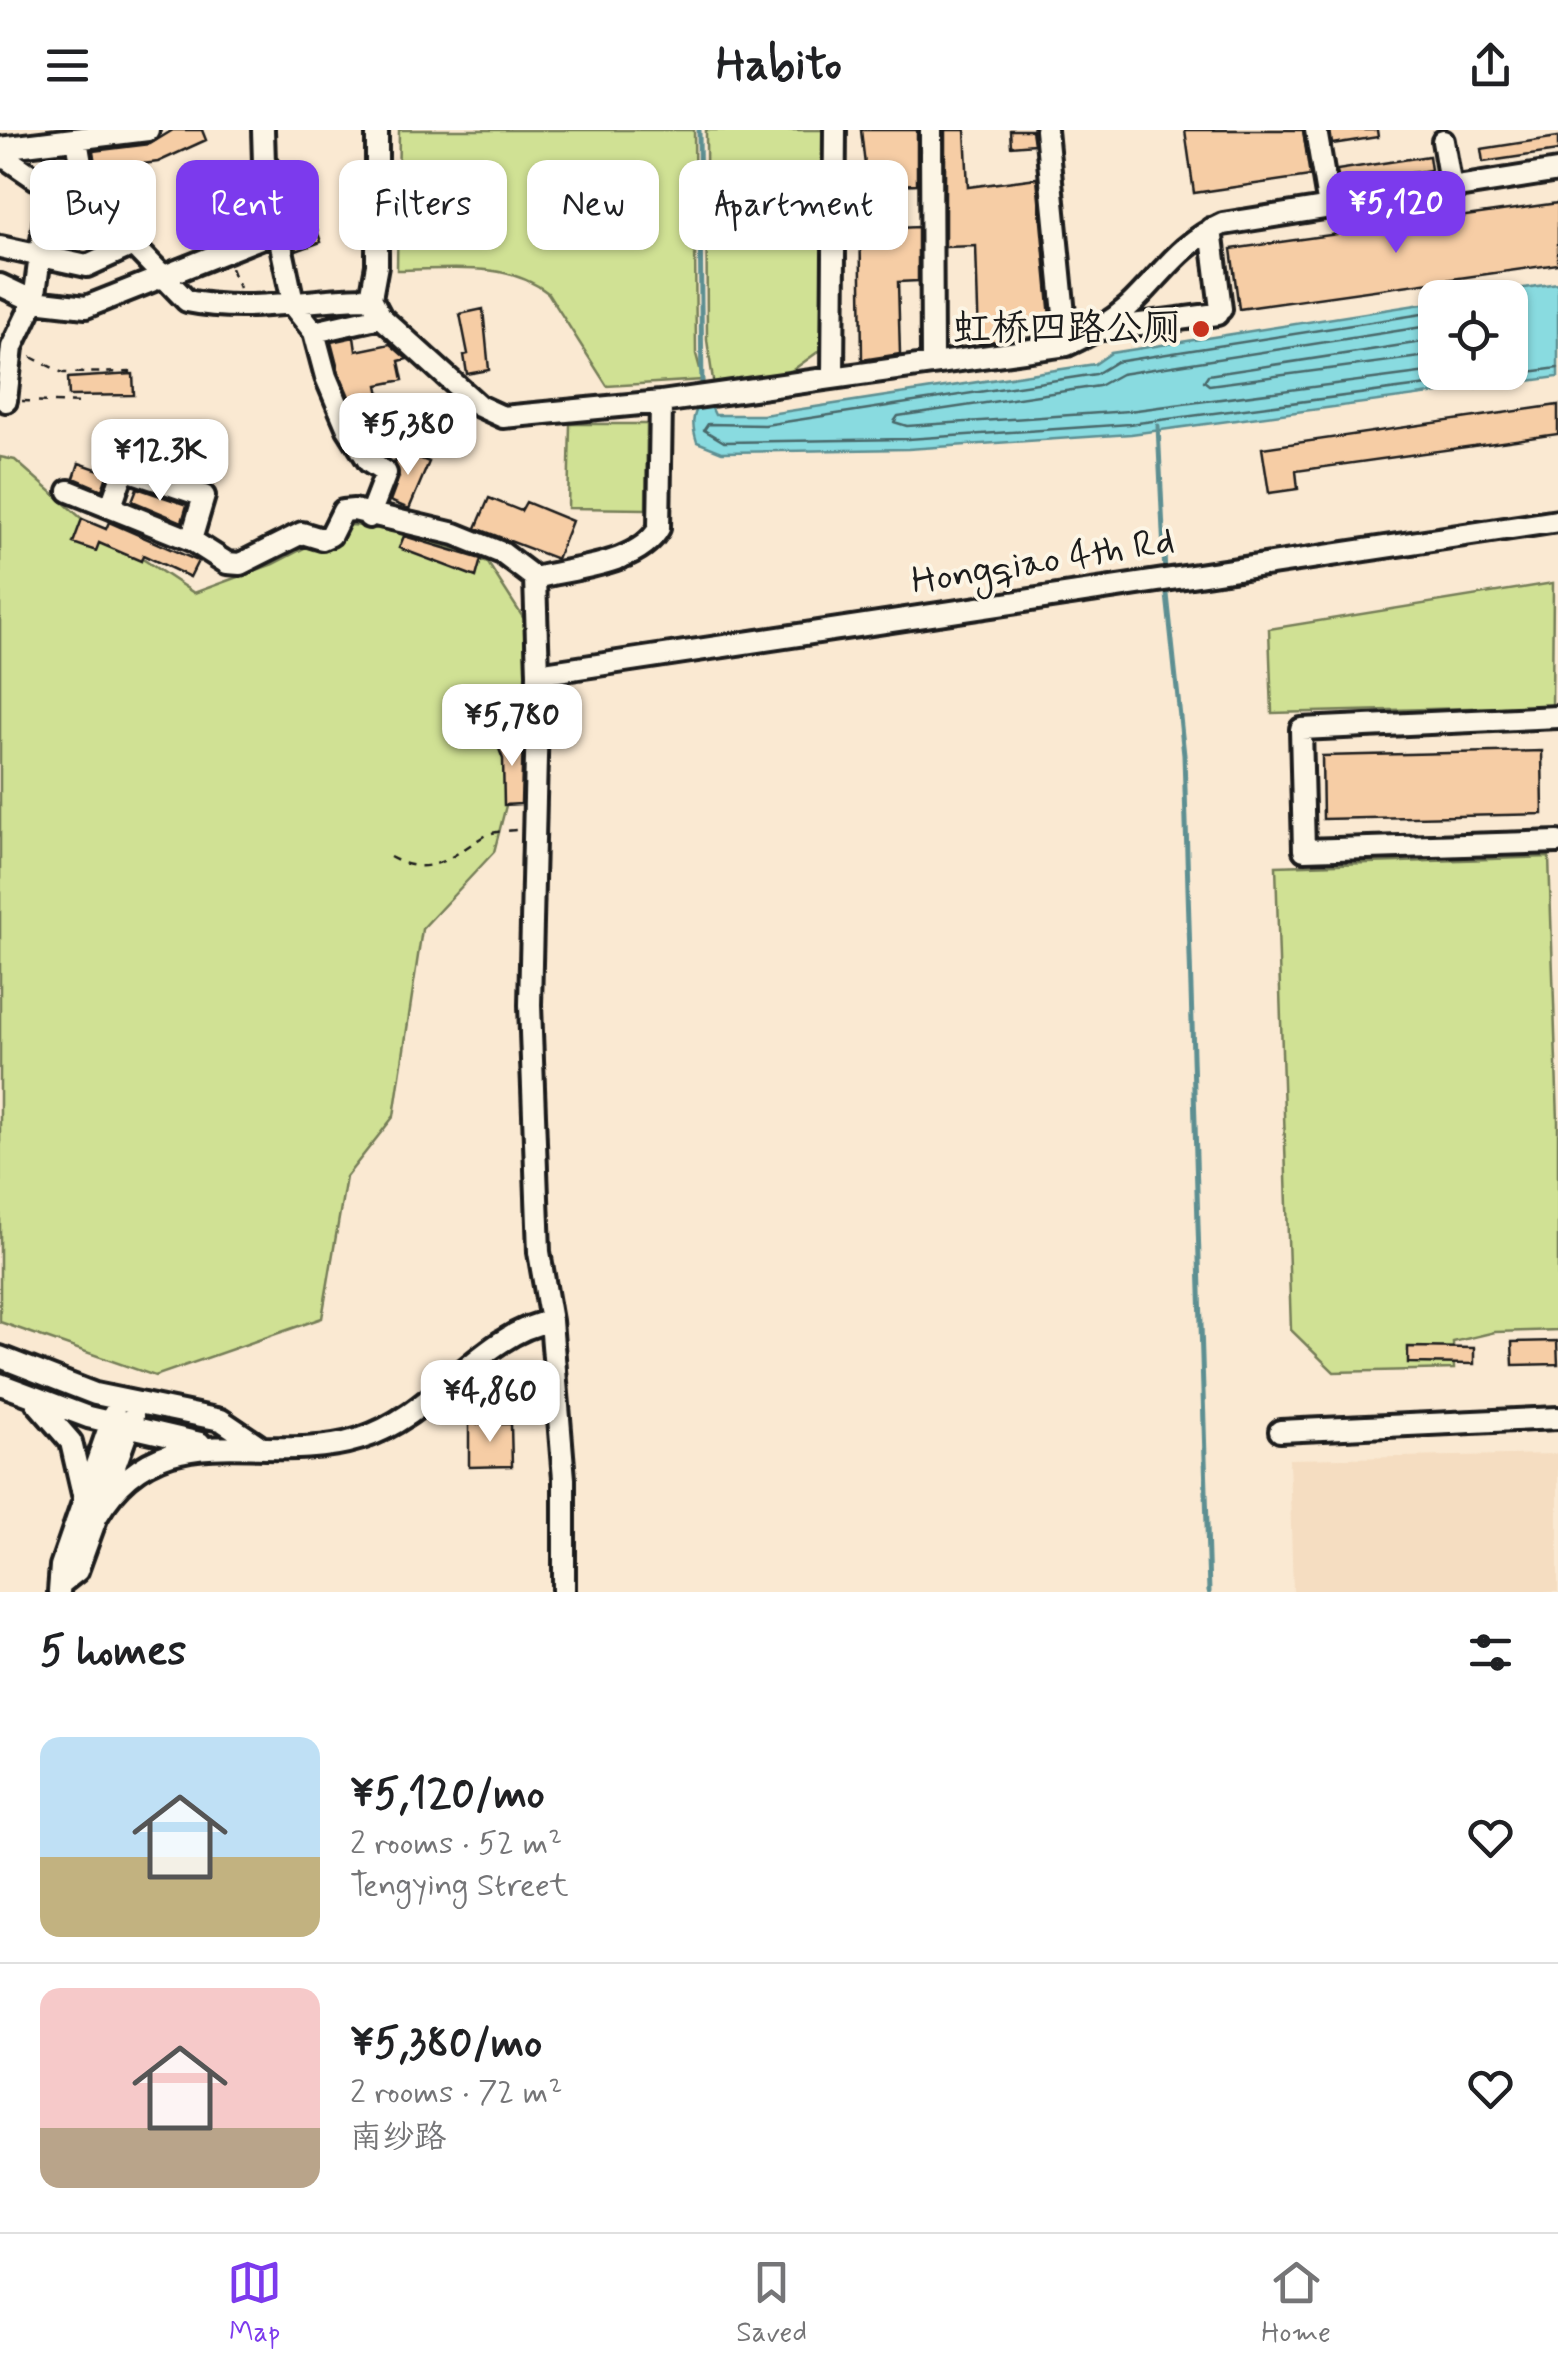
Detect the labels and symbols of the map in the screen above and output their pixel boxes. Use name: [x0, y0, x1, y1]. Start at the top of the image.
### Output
pin: ¥5,120: [1315, 171, 1477, 256]
place label: 虹桥四路公厕: [953, 305, 1181, 354]
marker: 虹桥四路公厕: [1190, 318, 1212, 340]
pin: ¥5,380: [327, 393, 489, 478]
pin: ¥12.3K: [79, 419, 241, 504]
street label: Hongqiao 4th Rd: [908, 517, 1179, 611]
pin: ¥5,780: [431, 684, 593, 769]
pin: ¥4,860: [409, 1360, 571, 1445]

